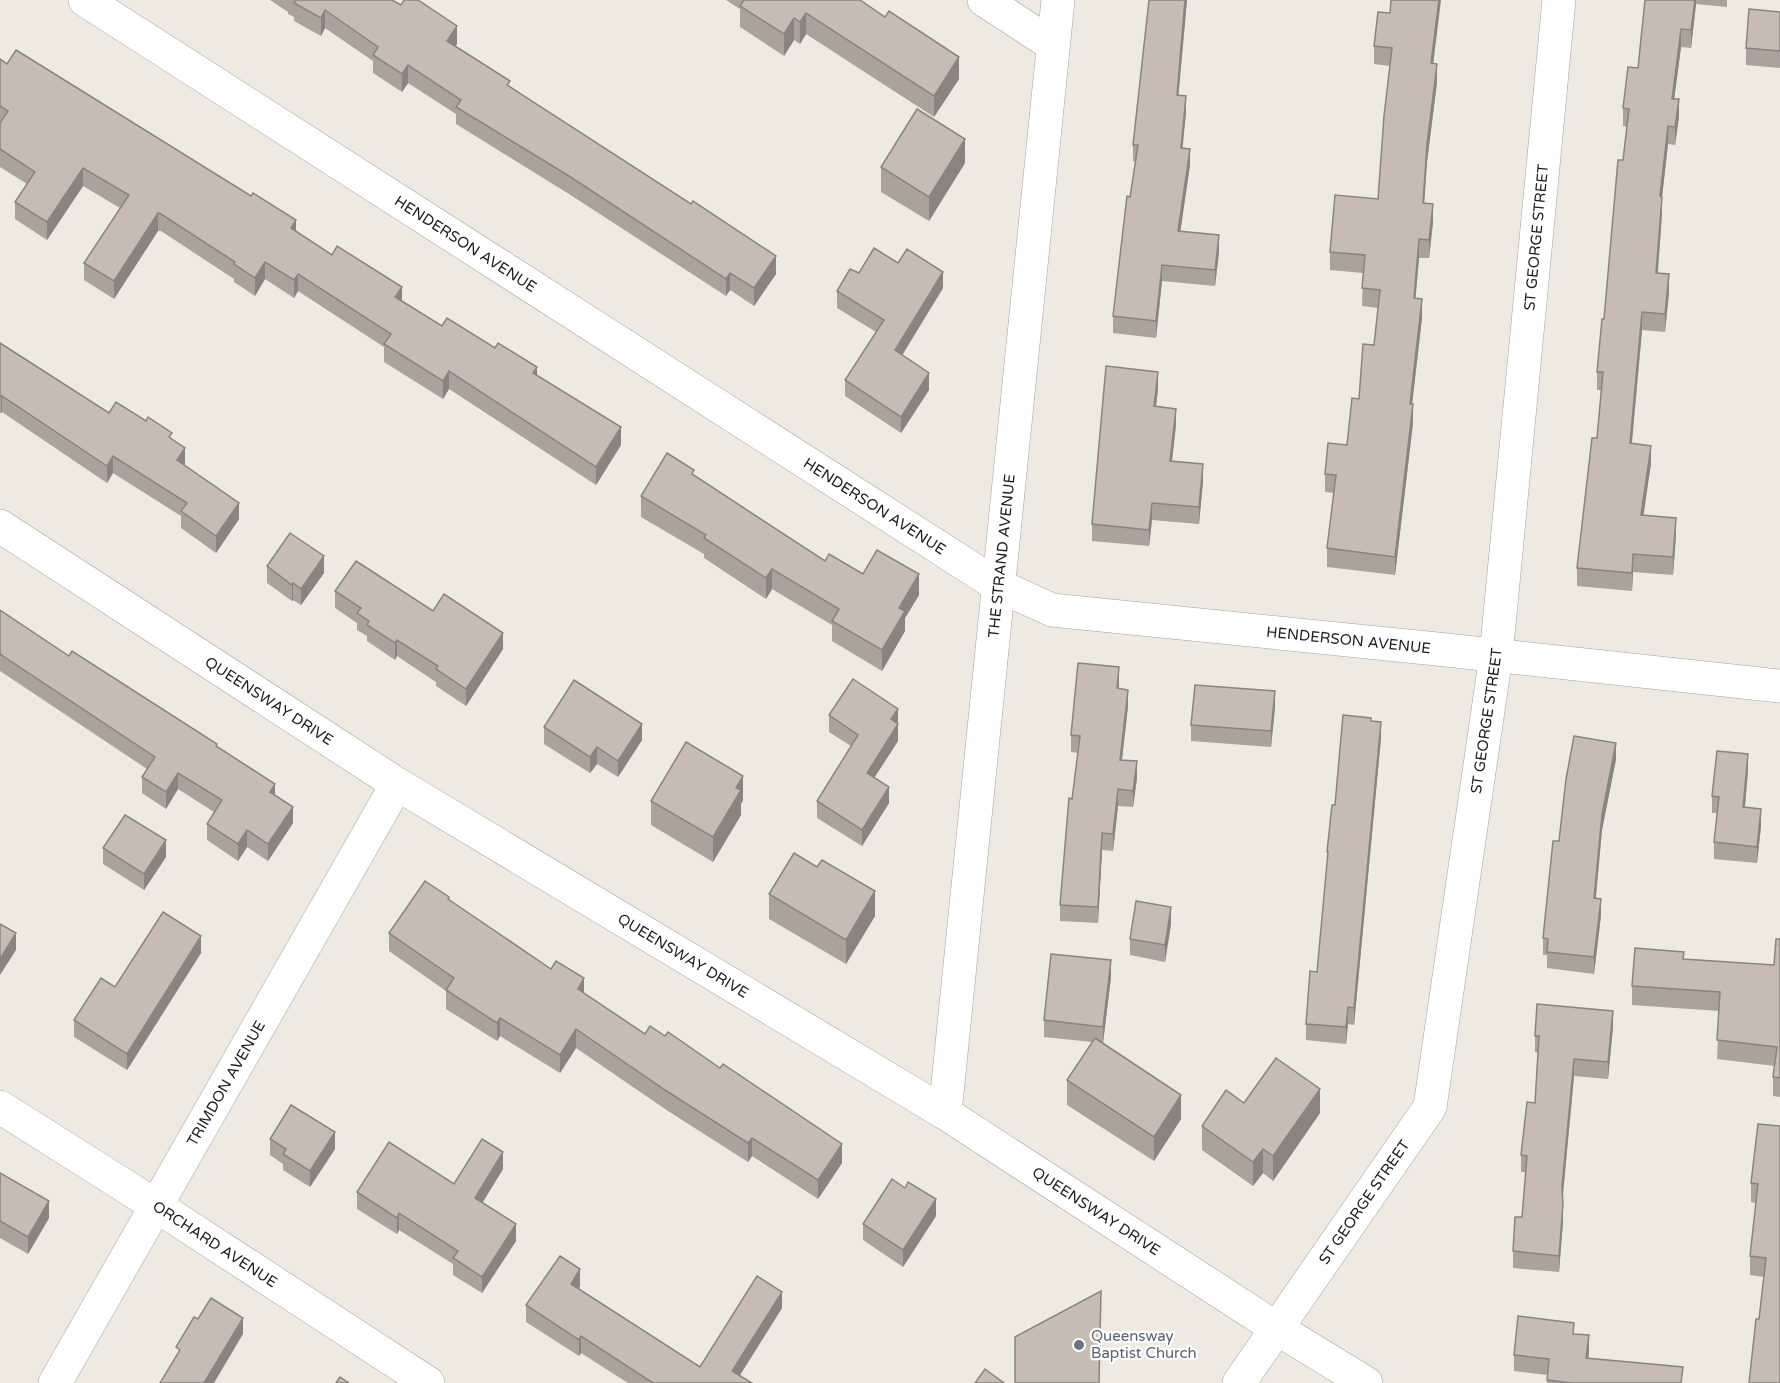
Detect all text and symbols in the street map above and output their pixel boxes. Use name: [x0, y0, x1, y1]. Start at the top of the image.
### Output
street label: ST GEORGE STREET: [1520, 163, 1552, 311]
street label: HENDERSON AVENUE: [391, 192, 540, 296]
street label: HENDERSON AVENUE: [800, 454, 949, 558]
street label: THE STRAND AVENUE: [984, 473, 1019, 639]
street label: HENDERSON AVENUE: [1265, 623, 1432, 657]
street label: ST GEORGE STREET: [1467, 647, 1506, 795]
street label: QUEENSWAY DRIVE: [202, 653, 337, 749]
street label: QUEENSWAY DRIVE: [614, 910, 752, 1002]
street label: TRIMDON AVENUE: [183, 1017, 269, 1149]
street label: ST GEORGE STREET: [1315, 1136, 1413, 1268]
street label: QUEENSWAY DRIVE: [1029, 1163, 1164, 1259]
street label: ORCHARD AVENUE: [149, 1197, 281, 1291]
place label: Queensway Baptist Church: [1091, 1327, 1197, 1362]
marker: Queensway Baptist Church: [1072, 1338, 1086, 1352]

